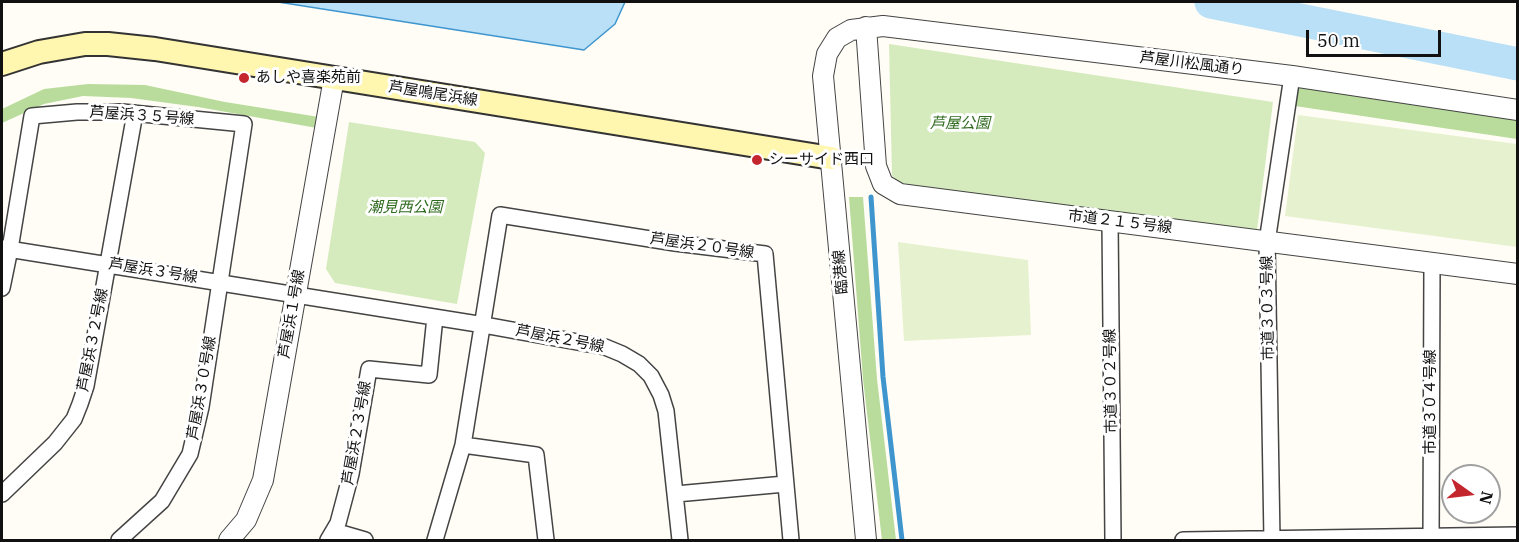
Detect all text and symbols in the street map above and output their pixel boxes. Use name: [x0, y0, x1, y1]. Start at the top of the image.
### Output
scale bar: [1309, 18, 1444, 56]
text: 50 m: [1317, 29, 1360, 52]
street label: 芦屋川松風通り: [1139, 49, 1245, 79]
place label: あしや喜楽苑前: [256, 69, 361, 87]
marker: あしや喜楽苑前: [237, 71, 251, 85]
street label: 芦屋鳴尾浜線: [387, 78, 479, 110]
street label: 芦屋浜３５号線: [89, 103, 195, 129]
park label: 芦屋公園: [930, 115, 990, 133]
place label: シーサイド西口: [769, 151, 874, 169]
marker: シーサイド西口: [750, 153, 764, 167]
park label: 潮見西公園: [368, 199, 442, 217]
street label: 市道２１５号線: [1067, 207, 1173, 237]
street label: 芦屋浜２０号線: [649, 230, 755, 262]
street label: 臨港線: [830, 249, 852, 295]
street label: 芦屋浜３号線: [107, 255, 199, 287]
street label: 市道３０３号線: [1258, 255, 1278, 361]
street label: 芦屋浜１号線: [275, 268, 309, 360]
street label: 芦屋浜３２号線: [74, 287, 112, 393]
street label: 芦屋浜２号線: [514, 322, 606, 356]
street label: 市道３０２号線: [1101, 328, 1121, 434]
street label: 芦屋浜３０号線: [184, 335, 220, 441]
street label: 市道３０４号線: [1422, 350, 1440, 454]
street label: 芦屋浜２３号線: [339, 380, 375, 486]
north arrow: [1441, 464, 1501, 524]
text: N: [1475, 489, 1498, 506]

